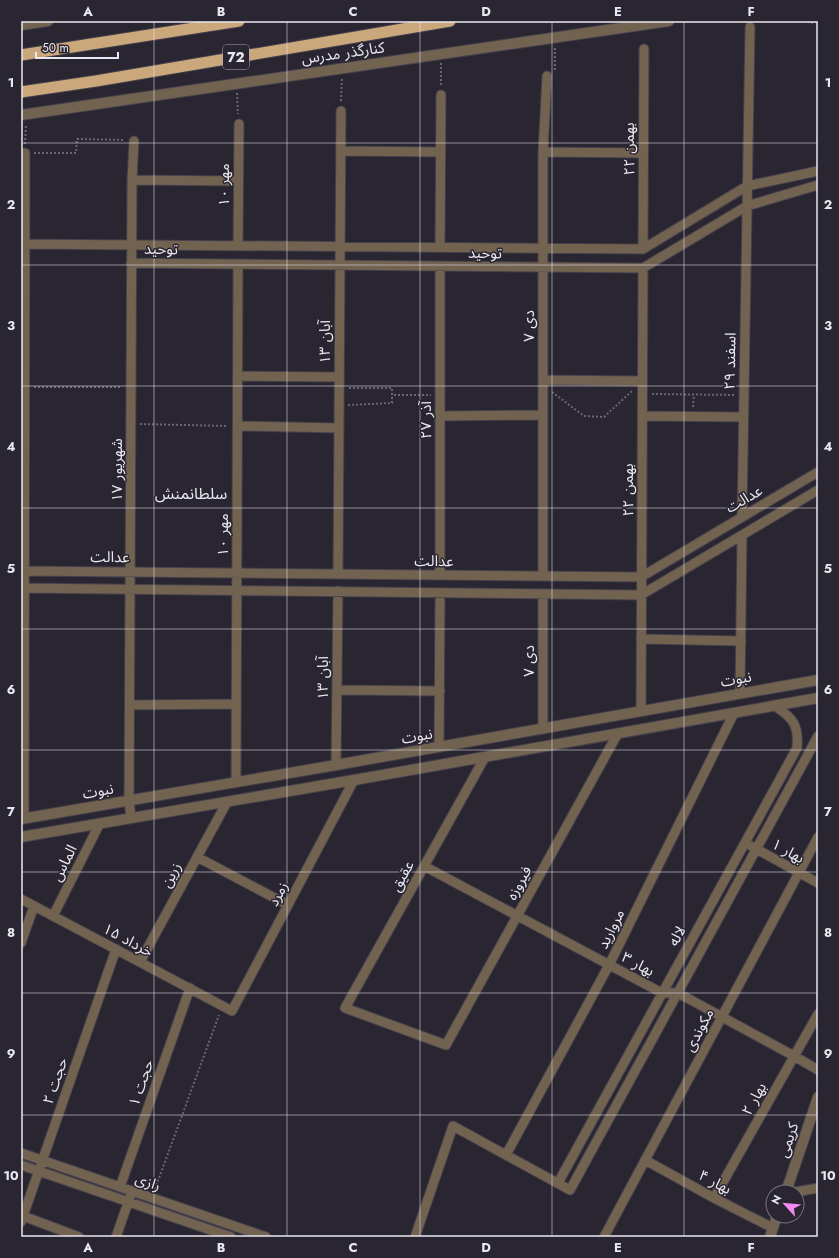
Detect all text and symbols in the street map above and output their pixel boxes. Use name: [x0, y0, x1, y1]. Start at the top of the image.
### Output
text: A: [82, 2, 93, 21]
text: B: [217, 2, 226, 21]
text: C: [348, 2, 358, 21]
text: D: [481, 2, 491, 21]
text: E: [614, 2, 622, 21]
text: F: [747, 2, 755, 21]
scale bar: [36, 34, 118, 60]
street label: کنارگذر مدرس: [300, 36, 387, 70]
text: 50 m: [42, 39, 69, 57]
road number: 72: [223, 45, 249, 69]
text: 1: [8, 73, 14, 92]
text: 1: [825, 73, 831, 92]
street label: ۲۲ بهمن: [618, 123, 640, 175]
street label: ۱۰ مهر: [213, 163, 235, 207]
text: 2: [7, 195, 15, 214]
text: 2: [824, 195, 832, 214]
street label: توحید: [144, 238, 178, 260]
street label: توحید: [468, 242, 502, 264]
street label: ۷ دی: [518, 310, 540, 342]
text: 3: [7, 316, 15, 335]
text: 3: [824, 316, 832, 335]
street label: ۱۳ آبان: [314, 319, 336, 364]
street label: ۲۹ اسفند: [718, 332, 742, 390]
street label: ۲۷ آذر: [415, 400, 437, 439]
text: 4: [6, 437, 16, 456]
text: 4: [823, 437, 833, 456]
street label: ۱۷ شهریور: [106, 438, 128, 502]
street label: ۲۲ بهمن: [617, 464, 639, 516]
street label: عدالت: [721, 479, 767, 518]
district label: سلطانمنش: [155, 482, 227, 505]
street label: ۱۰ مهر: [212, 513, 234, 557]
street label: عدالت: [90, 546, 130, 568]
street label: عدالت: [414, 550, 454, 572]
text: 5: [7, 559, 15, 578]
text: 5: [824, 559, 832, 578]
street label: ۷ دی: [518, 645, 540, 677]
street label: ۱۳ آبان: [312, 655, 334, 700]
street label: نبوت: [719, 665, 753, 693]
text: 6: [7, 680, 16, 699]
text: 6: [824, 680, 833, 699]
street label: نبوت: [400, 722, 434, 750]
street label: نبوت: [81, 777, 115, 805]
text: 7: [7, 802, 15, 821]
text: 7: [824, 802, 832, 821]
street label: بهار ۱: [768, 833, 808, 869]
street label: الماس: [45, 841, 83, 885]
street label: عقیق: [384, 856, 420, 896]
street label: زرین: [155, 858, 187, 892]
street label: فیروزه: [501, 862, 537, 904]
street label: زمرد: [262, 878, 294, 910]
street label: مروارید: [592, 905, 630, 953]
street label: ۱۵ خرداد: [99, 918, 157, 962]
street label: لاله: [663, 922, 691, 950]
text: 8: [7, 923, 15, 942]
text: 8: [824, 923, 832, 942]
street label: بهار ۳: [618, 946, 658, 982]
street label: مکوندی: [678, 1005, 720, 1055]
text: 9: [7, 1044, 16, 1063]
text: 9: [824, 1044, 833, 1063]
street label: حجت ۲: [37, 1055, 73, 1107]
street label: حجت ۱: [123, 1057, 159, 1109]
street label: بهار ۲: [736, 1079, 772, 1119]
street label: کریمی: [772, 1119, 805, 1161]
street label: بهار ۴: [695, 1164, 735, 1200]
text: 10: [3, 1166, 19, 1185]
text: 10: [820, 1166, 836, 1185]
street label: رازی: [132, 1167, 164, 1197]
north arrow: [765, 1184, 805, 1224]
text: N: [767, 1192, 785, 1207]
text: A: [82, 1238, 93, 1257]
text: B: [217, 1238, 226, 1257]
text: C: [348, 1238, 358, 1257]
text: D: [481, 1238, 491, 1257]
text: E: [614, 1238, 622, 1257]
text: F: [747, 1238, 755, 1257]

